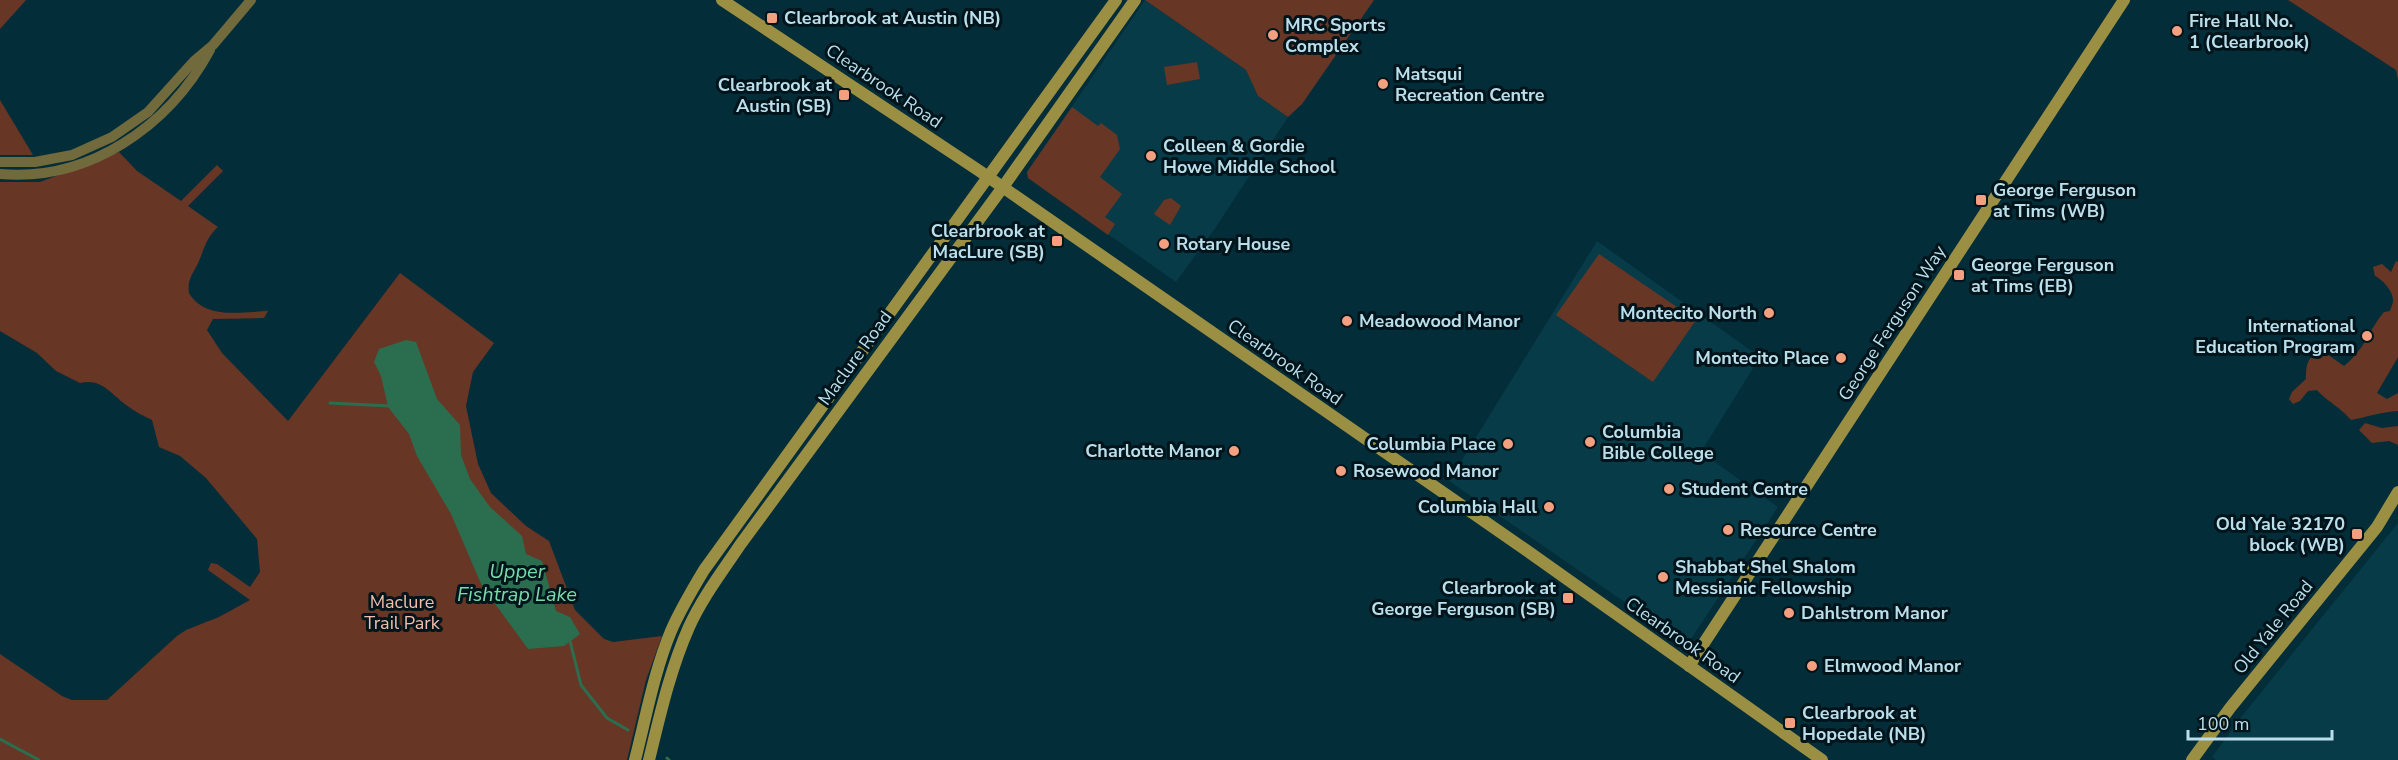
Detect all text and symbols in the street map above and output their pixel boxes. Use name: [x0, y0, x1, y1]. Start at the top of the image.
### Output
place label: Clearbrook at Austin (NB): [784, 6, 1001, 30]
place label: Fire Hall No. 1 (Clearbrook): [2189, 9, 2310, 54]
marker: Clearbrook at Austin (NB): [765, 11, 779, 25]
place label: MRC Sports Complex: [1285, 13, 1386, 58]
marker: Fire Hall No. 1 (Clearbrook): [2170, 24, 2184, 38]
marker: MRC Sports Complex: [1266, 28, 1280, 42]
street label: Clearbrook Road: [821, 38, 947, 134]
place label: Matsqui Recreation Centre: [1395, 62, 1545, 107]
place label: Clearbrook at Austin (SB): [718, 73, 832, 118]
marker: Matsqui Recreation Centre: [1376, 77, 1390, 91]
marker: Clearbrook at Austin (SB): [837, 88, 851, 102]
place label: Colleen & Gordie Howe Middle School: [1163, 134, 1336, 179]
marker: Colleen & Gordie Howe Middle School: [1144, 149, 1158, 163]
place label: George Ferguson at Tims (WB): [1993, 178, 2136, 223]
marker: George Ferguson at Tims (WB): [1974, 193, 1988, 207]
place label: Clearbrook at MacLure (SB): [931, 219, 1045, 264]
place label: Rotary House: [1176, 232, 1291, 256]
marker: Clearbrook at MacLure (SB): [1050, 234, 1064, 248]
marker: Rotary House: [1157, 237, 1171, 251]
street label: George Ferguson Way: [1833, 240, 1952, 405]
place label: George Ferguson at Tims (EB): [1971, 253, 2114, 298]
marker: George Ferguson at Tims (EB): [1952, 268, 1966, 282]
place label: Montecito North: [1620, 301, 1757, 325]
street label: Maclure Road: [813, 306, 897, 410]
marker: Montecito North: [1762, 306, 1776, 320]
place label: Meadowood Manor: [1359, 309, 1520, 333]
street label: Clearbrook Road: [1223, 313, 1347, 411]
marker: Meadowood Manor: [1340, 314, 1354, 328]
place label: International Education Program: [2195, 314, 2355, 359]
marker: International Education Program: [2360, 329, 2374, 343]
place label: Montecito Place: [1695, 346, 1829, 370]
marker: Montecito Place: [1834, 351, 1848, 365]
place label: Columbia Bible College: [1602, 420, 1714, 465]
place label: Columbia Place: [1367, 432, 1496, 456]
marker: Columbia Bible College: [1583, 435, 1597, 449]
marker: Columbia Place: [1501, 437, 1515, 451]
place label: Charlotte Manor: [1085, 439, 1222, 463]
marker: Charlotte Manor: [1227, 444, 1241, 458]
place label: Rosewood Manor: [1353, 459, 1499, 483]
marker: Rosewood Manor: [1334, 464, 1348, 478]
place label: Student Centre: [1681, 477, 1808, 501]
marker: Student Centre: [1662, 482, 1676, 496]
place label: Columbia Hall: [1418, 495, 1537, 519]
marker: Columbia Hall: [1542, 500, 1556, 514]
place label: Old Yale 32170 block (WB): [2216, 512, 2345, 557]
place label: Resource Centre: [1740, 518, 1877, 542]
marker: Resource Centre: [1721, 523, 1735, 537]
marker: Old Yale 32170 block (WB): [2350, 527, 2364, 541]
place label: Shabbat Shel Shalom Messianic Fellowship: [1675, 555, 1856, 600]
water label: Upper Fishtrap Lake: [457, 558, 577, 608]
marker: Shabbat Shel Shalom Messianic Fellowship: [1656, 570, 1670, 584]
street label: Old Yale Road: [2228, 575, 2318, 679]
place label: Clearbrook at George Ferguson (SB): [1371, 576, 1556, 621]
park label: Maclure Trail Park: [364, 590, 441, 635]
marker: Clearbrook at George Ferguson (SB): [1561, 591, 1575, 605]
street label: Clearbrook Road: [1621, 591, 1745, 689]
place label: Dahlstrom Manor: [1801, 601, 1948, 625]
marker: Dahlstrom Manor: [1782, 606, 1796, 620]
place label: Elmwood Manor: [1824, 654, 1961, 678]
marker: Elmwood Manor: [1805, 659, 1819, 673]
place label: Clearbrook at Hopedale (NB): [1802, 701, 1927, 746]
scale bar: [2188, 703, 2332, 741]
text: 100 m: [2197, 712, 2249, 736]
marker: Clearbrook at Hopedale (NB): [1783, 716, 1797, 730]

